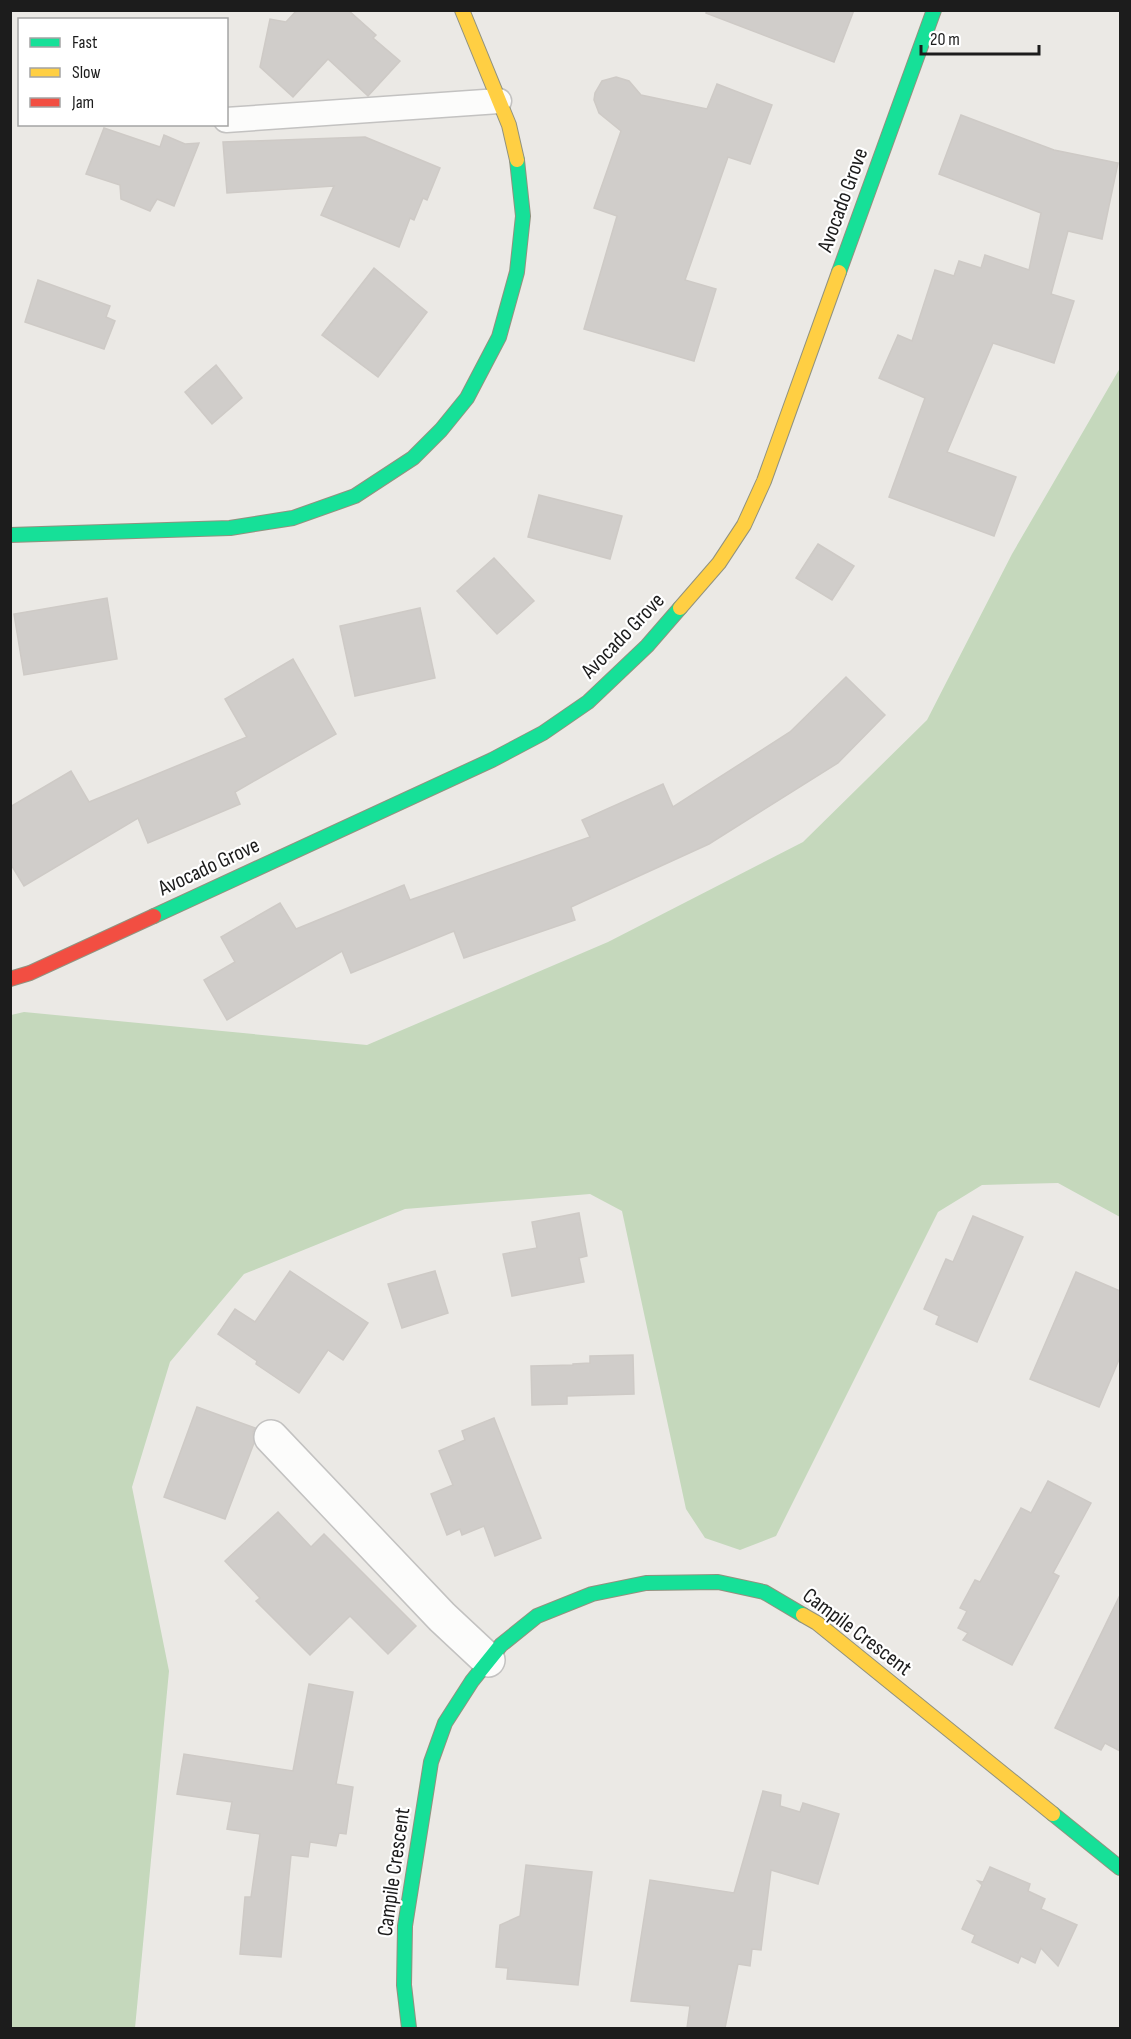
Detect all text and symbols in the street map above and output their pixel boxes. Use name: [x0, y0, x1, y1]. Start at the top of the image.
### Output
legend: [18, 18, 228, 126]
scale bar: [921, 18, 1040, 56]
text: 20 m: [930, 29, 960, 50]
text: Fast: [72, 32, 98, 53]
text: Slow: [72, 62, 101, 83]
text: Jam: [71, 92, 94, 113]
street label: Avocado Grove: [811, 144, 874, 257]
street label: Avocado Grove: [575, 588, 670, 685]
street label: Avocado Grove: [153, 832, 264, 903]
street label: Campile Crescent: [797, 1582, 917, 1682]
street label: Campile Crescent: [372, 1806, 416, 1938]

